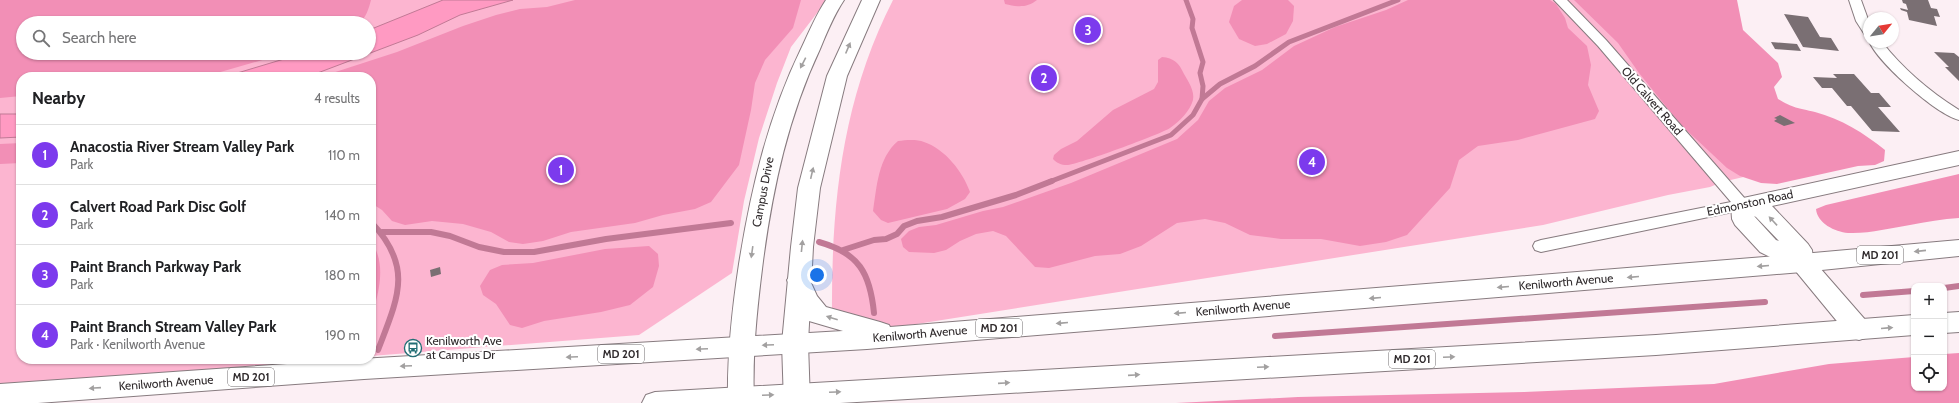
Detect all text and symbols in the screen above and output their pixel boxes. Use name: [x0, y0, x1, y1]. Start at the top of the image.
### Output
north arrow: [1863, 12, 1899, 48]
pin: 3: [1075, 15, 1101, 45]
search box: [16, 16, 376, 60]
icon: search: [30, 27, 52, 49]
text: Search here: [62, 29, 137, 47]
one-way arrow: [845, 43, 851, 54]
one-way arrow: [800, 57, 806, 68]
pin: 2: [1031, 63, 1057, 93]
street label: Old Calvert Road: [1619, 63, 1686, 138]
text: Nearby: [32, 88, 85, 108]
text: 4 results: [314, 90, 360, 106]
text: Anacostia River Stream Valley Park: [70, 138, 294, 156]
text: 1: [43, 147, 47, 163]
text: 110 m: [328, 147, 360, 163]
pin: 4: [1299, 147, 1325, 177]
pin: 1: [548, 155, 574, 185]
text: Park: [70, 156, 93, 172]
street label: Campus Drive: [748, 156, 777, 228]
one-way arrow: [809, 167, 815, 179]
street label: Edmonston Road: [1705, 186, 1794, 219]
text: Calvert Road Park Disc Golf: [70, 198, 246, 216]
text: 2: [42, 207, 48, 223]
text: 140 m: [325, 207, 360, 223]
text: Park: [70, 216, 93, 232]
one-way arrow: [1768, 216, 1778, 226]
one-way arrow: [799, 240, 805, 252]
one-way arrow: [749, 246, 755, 258]
road number: MD 201: [1857, 246, 1903, 264]
one-way arrow: [1914, 248, 1926, 255]
text: Paint Branch Parkway Park: [70, 258, 241, 276]
one-way arrow: [1757, 263, 1769, 270]
your location: [807, 265, 827, 285]
text: 3: [41, 267, 49, 283]
text: 180 m: [324, 267, 360, 283]
street label: Kenilworth Avenue: [1518, 270, 1614, 293]
one-way arrow: [1627, 273, 1639, 280]
text: Park: [70, 276, 93, 292]
map controls: [1911, 283, 1947, 391]
button: +: [1911, 283, 1947, 319]
one-way arrow: [1497, 284, 1509, 291]
one-way arrow: [1369, 294, 1381, 301]
street label: Kenilworth Avenue: [1195, 296, 1291, 319]
one-way arrow: [1174, 310, 1186, 317]
one-way arrow: [826, 315, 838, 321]
text: Paint Branch Stream Valley Park: [70, 318, 276, 336]
road number: MD 201: [976, 319, 1022, 337]
one-way arrow: [1056, 319, 1068, 326]
button: −: [1911, 319, 1947, 355]
street label: Kenilworth Avenue: [872, 322, 968, 345]
one-way arrow: [1881, 324, 1893, 331]
text: 4: [41, 327, 49, 343]
text: 190 m: [325, 327, 360, 343]
place label: Kenilworth Ave at Campus Dr: [426, 333, 502, 362]
text: Park · Kenilworth Avenue: [70, 336, 205, 352]
bus stop icon: Kenilworth Ave at Campus Dr: [403, 338, 423, 358]
one-way arrow: [762, 341, 774, 348]
road number: MD 201: [598, 345, 644, 363]
one-way arrow: [696, 345, 708, 352]
road number: MD 201: [1389, 350, 1435, 368]
one-way arrow: [566, 353, 579, 360]
one-way arrow: [1443, 354, 1456, 360]
button: locate: [1911, 355, 1947, 391]
one-way arrow: [400, 363, 412, 370]
one-way arrow: [1257, 364, 1269, 371]
road number: MD 201: [228, 368, 274, 386]
street label: Kenilworth Avenue: [118, 372, 214, 393]
one-way arrow: [1128, 372, 1141, 378]
one-way arrow: [998, 380, 1010, 387]
one-way arrow: [89, 385, 101, 392]
one-way arrow: [829, 389, 842, 395]
one-way arrow: [762, 392, 774, 399]

